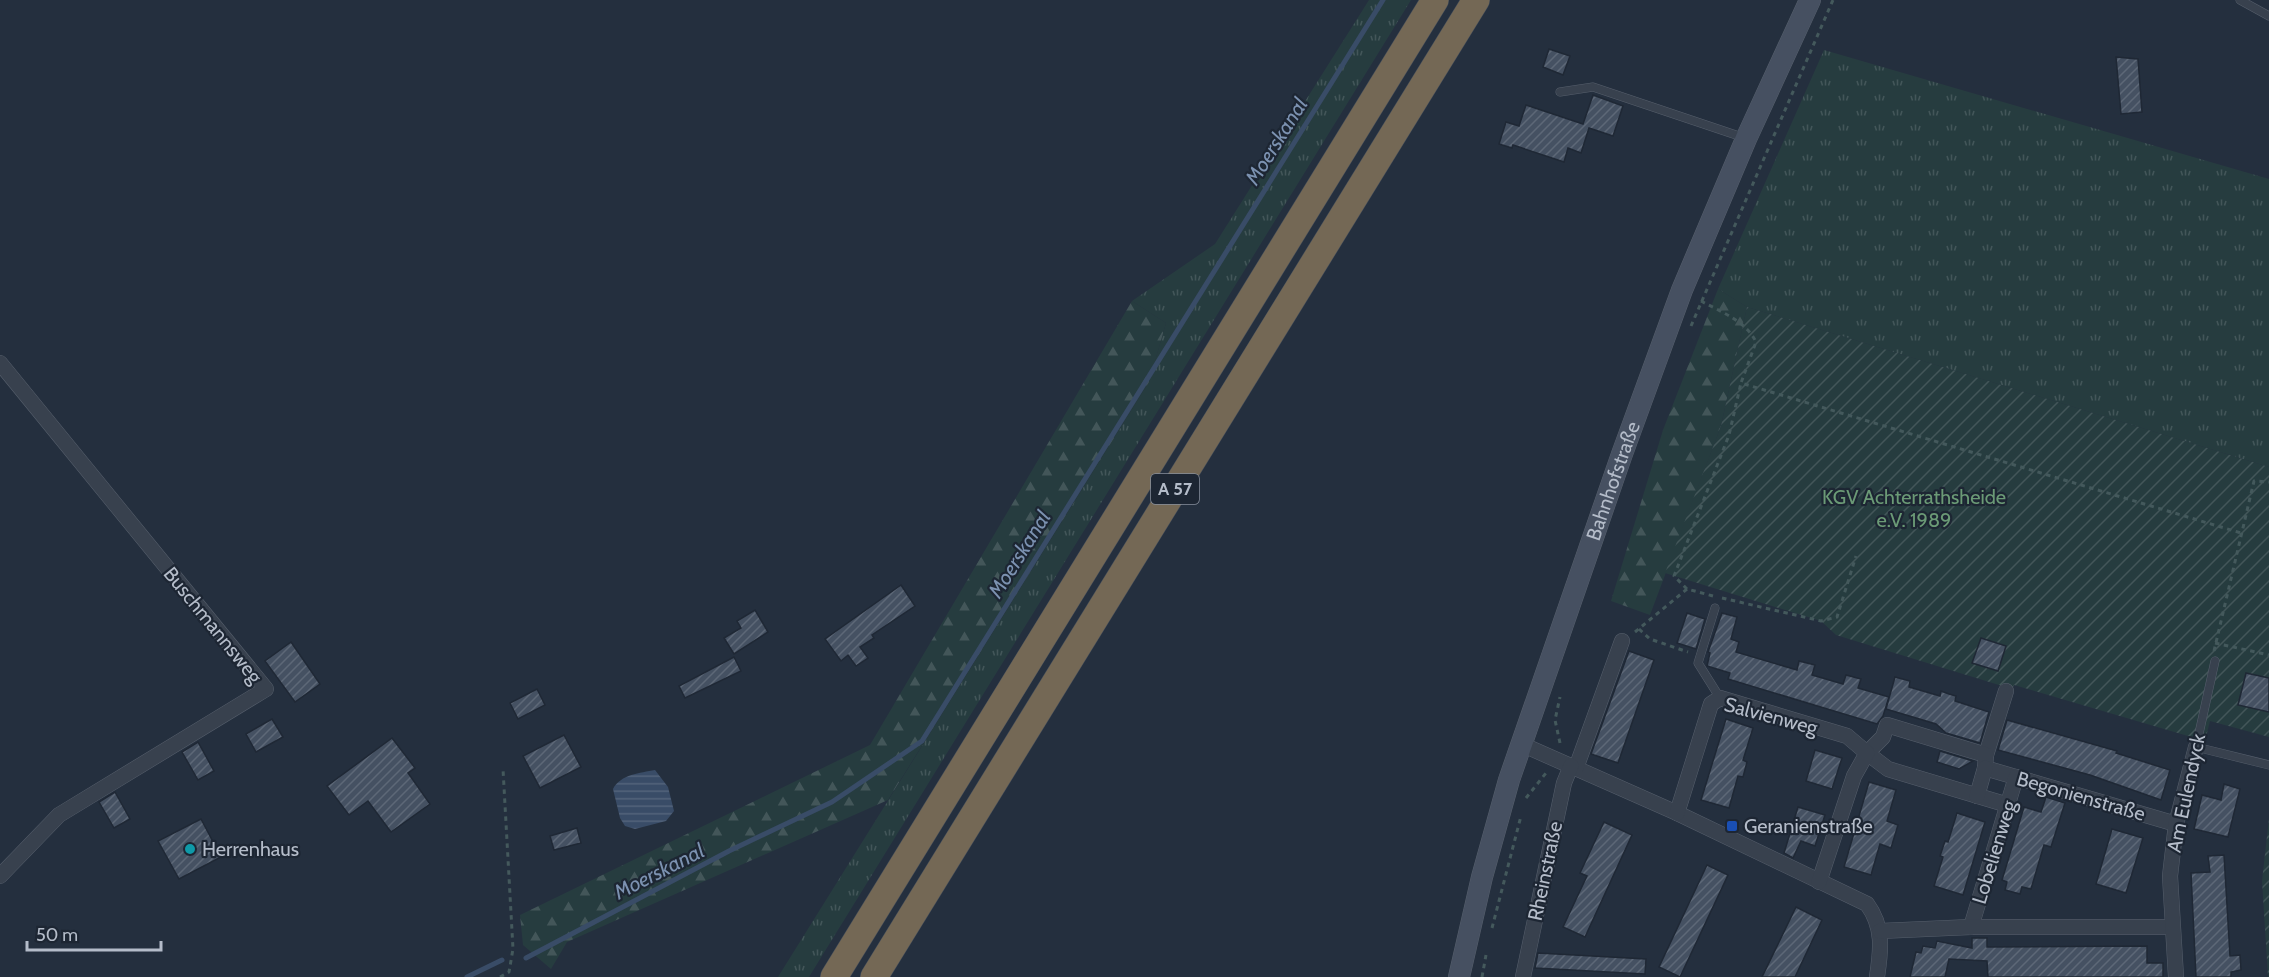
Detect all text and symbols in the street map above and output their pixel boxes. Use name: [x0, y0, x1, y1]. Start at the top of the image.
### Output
water label: Moerskanal: [1239, 93, 1313, 190]
street label: Bahnhofstraße: [1581, 418, 1645, 544]
road number: A 57: [1151, 474, 1199, 504]
park label: KGV Achterrathsheide e.V. 1989: [1822, 485, 2006, 532]
water label: Moerskanal: [982, 506, 1056, 603]
street label: Buschmannsweg: [159, 562, 268, 689]
street label: Salvienweg: [1722, 692, 1821, 740]
street label: Am Eulendyck: [2162, 731, 2210, 854]
street label: Begonienstraße: [2014, 766, 2148, 826]
street label: Lobelienweg: [1967, 796, 2021, 907]
place label: Geranienstraße: [1744, 814, 1873, 838]
street label: Rheinstraße: [1523, 819, 1567, 923]
marker: Geranienstraße: [1725, 819, 1739, 833]
place label: Herrenhaus: [202, 837, 299, 861]
water label: Moerskanal: [609, 838, 708, 905]
marker: Herrenhaus: [183, 842, 197, 856]
scale bar: [27, 914, 160, 952]
text: 50 m: [36, 924, 78, 946]

